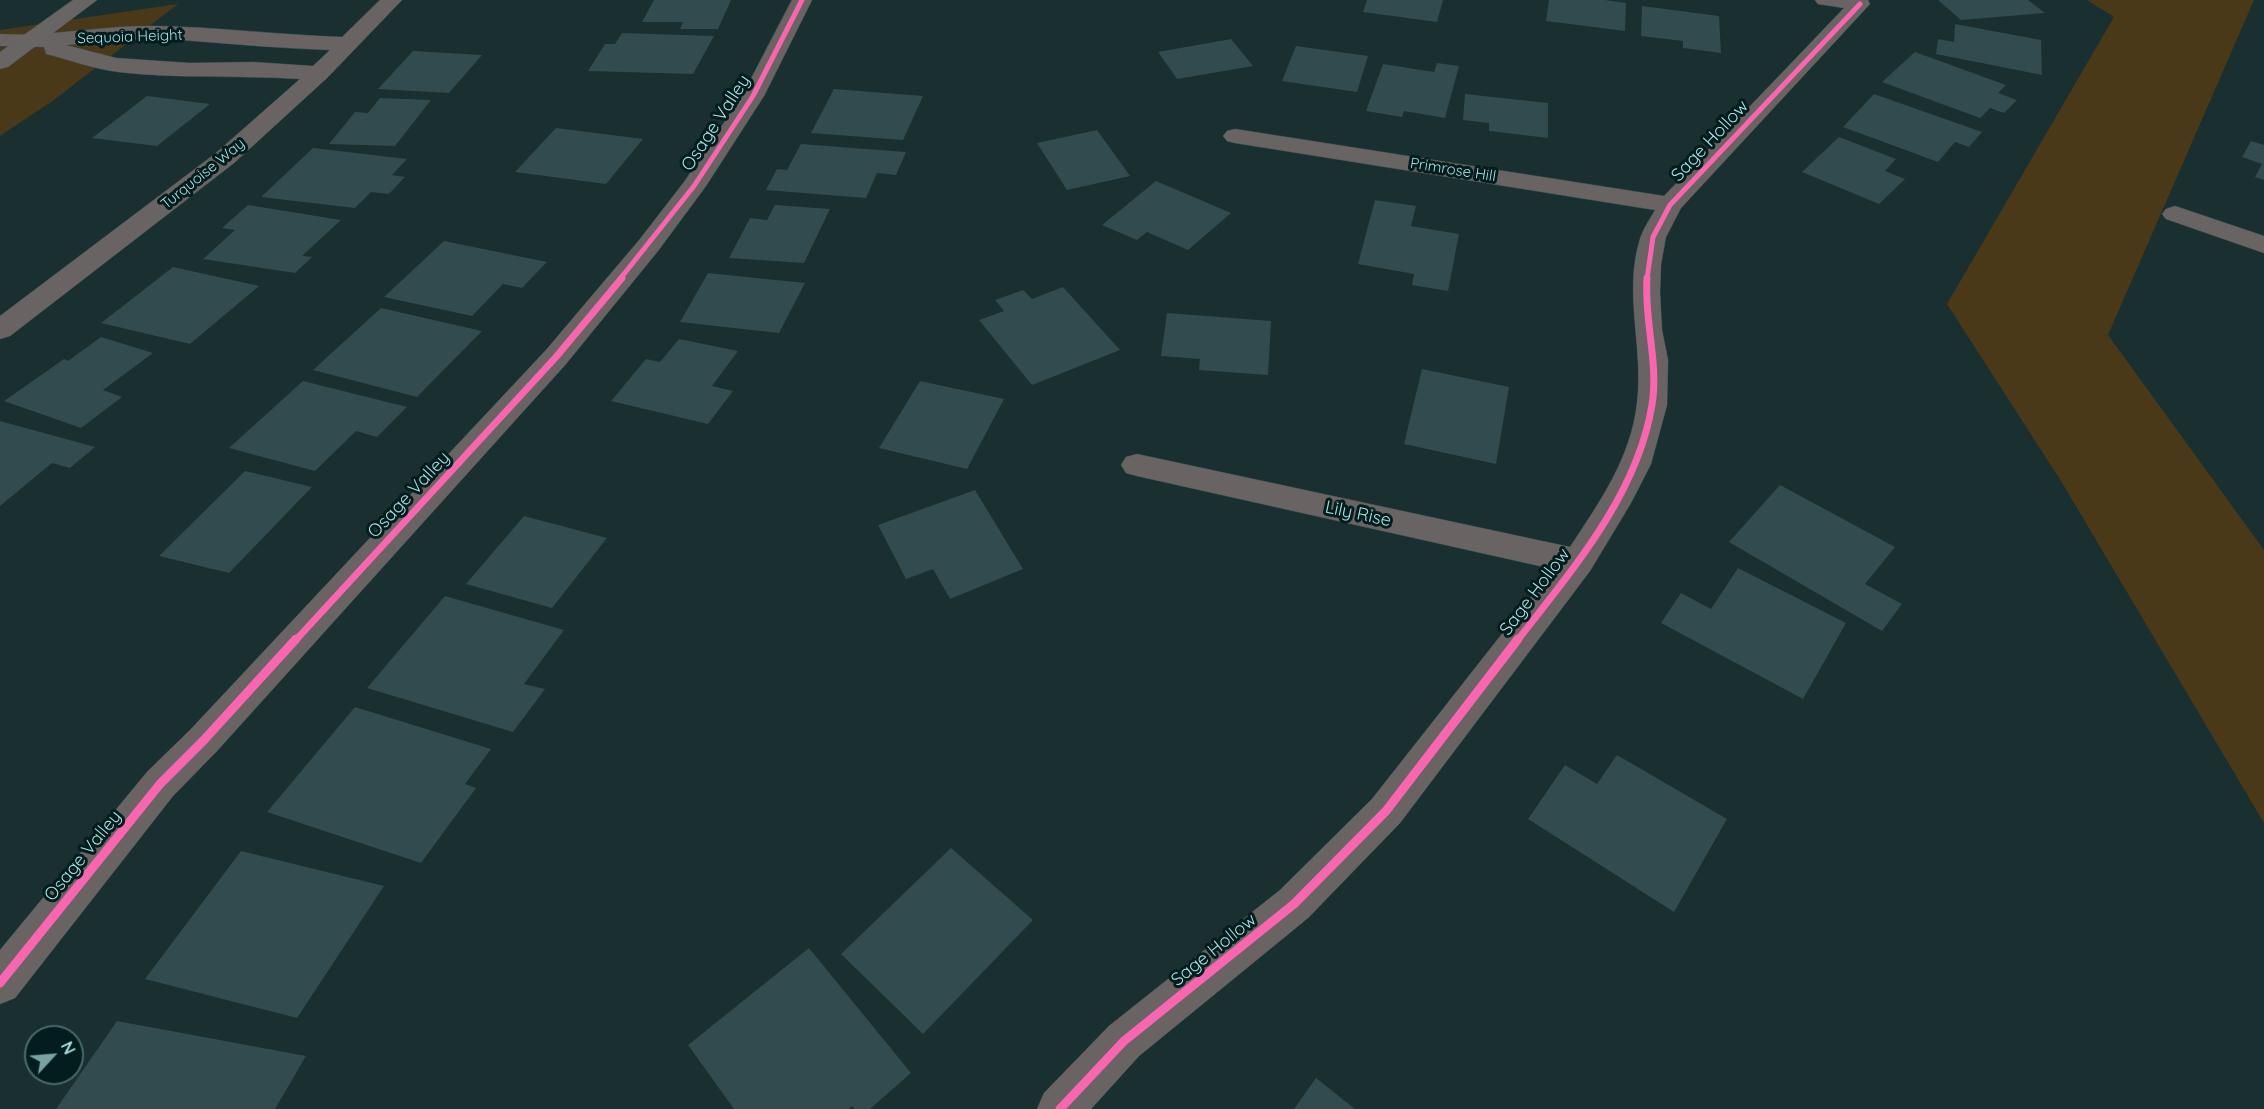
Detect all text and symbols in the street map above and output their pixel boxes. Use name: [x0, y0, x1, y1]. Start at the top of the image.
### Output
street label: Sequoia Height: [77, 26, 183, 48]
street label: Osage Valley: [677, 71, 755, 175]
street label: Sage Hollow: [1667, 96, 1753, 186]
street label: Turquoise Way: [157, 135, 249, 213]
street label: Primrose Hill: [1409, 154, 1497, 186]
street label: Osage Valley: [363, 447, 455, 543]
street label: Lily Rise: [1323, 496, 1393, 532]
street label: Sage Hollow: [1495, 544, 1575, 640]
street label: Osage Valley: [40, 806, 126, 906]
street label: Sage Hollow: [1167, 909, 1261, 991]
north arrow: [24, 1025, 84, 1085]
text: N: [57, 1038, 80, 1058]

